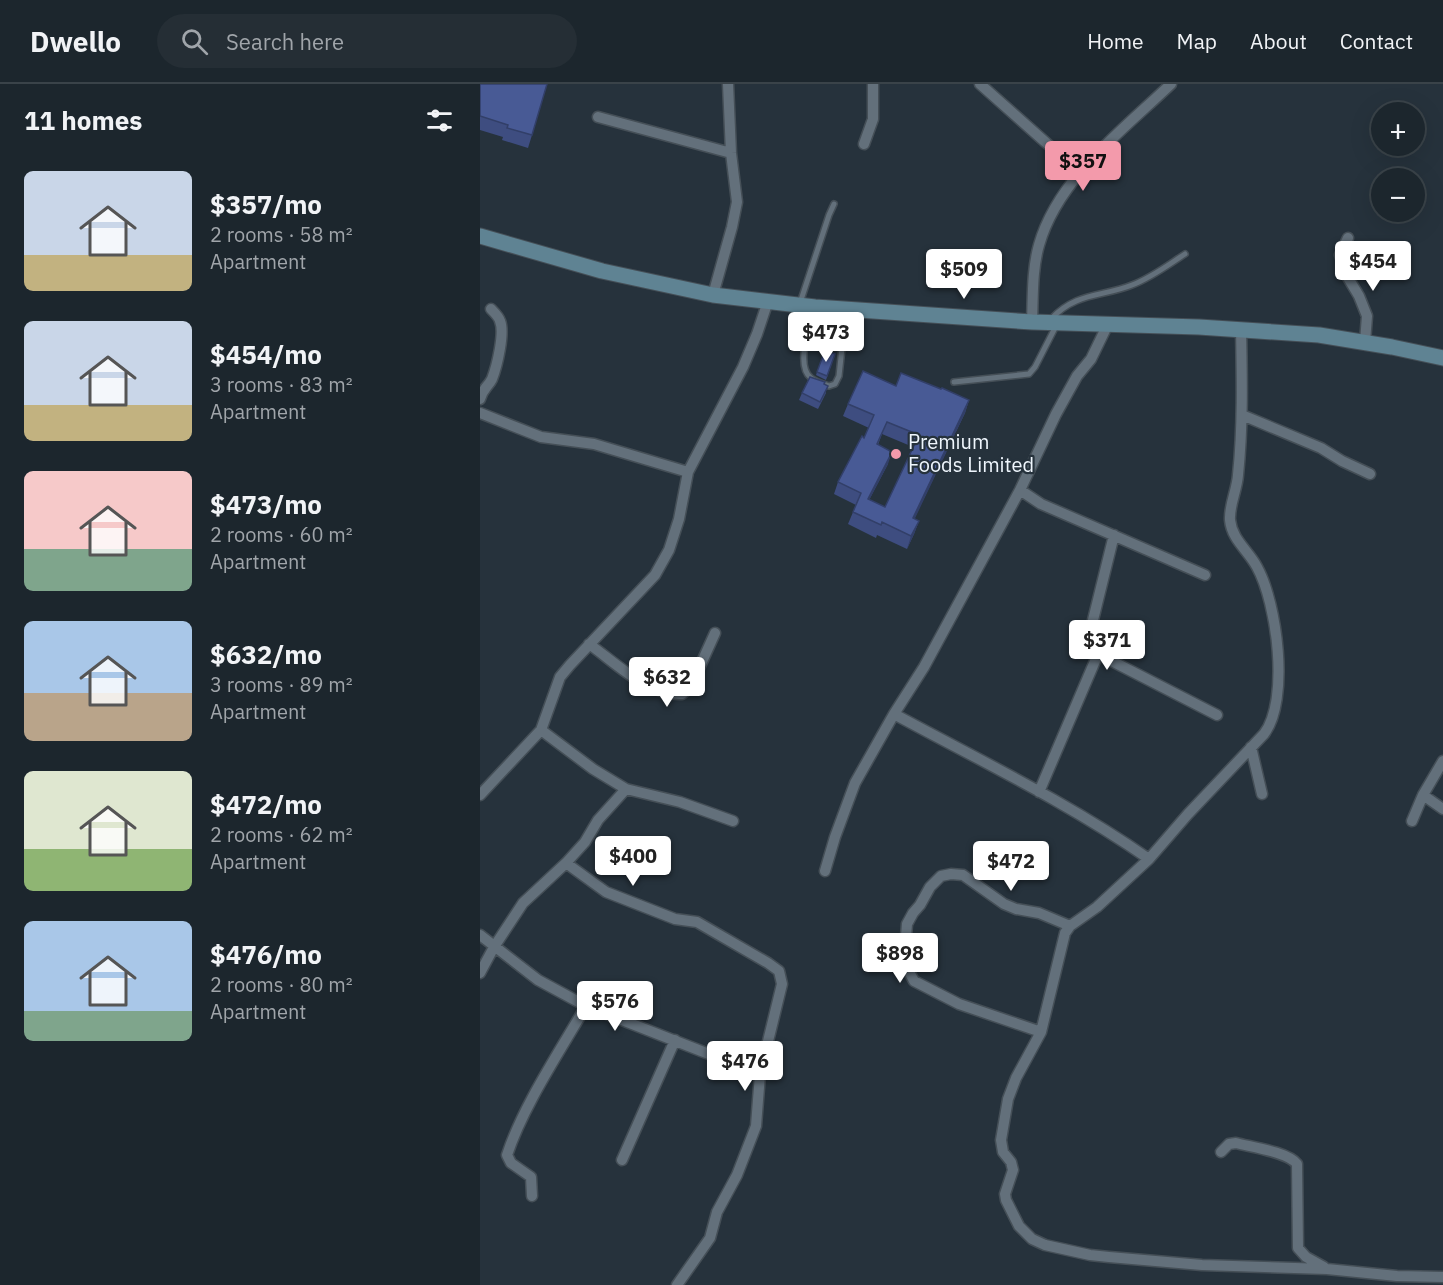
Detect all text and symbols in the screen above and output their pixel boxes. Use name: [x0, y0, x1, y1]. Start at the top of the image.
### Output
search box: [157, 14, 577, 68]
text: Dwello: [30, 23, 121, 60]
icon: search: [178, 25, 211, 58]
text: Search here: [226, 27, 344, 56]
text: Home: [1087, 27, 1144, 55]
text: Map: [1177, 27, 1217, 55]
text: About: [1250, 27, 1307, 55]
text: Contact: [1340, 27, 1413, 55]
map controls: [1371, 102, 1425, 222]
button: +: [1371, 102, 1425, 156]
text: 11 homes: [24, 103, 142, 137]
icon: filters: [423, 104, 456, 137]
pin: $357: [1047, 141, 1119, 192]
text: $357: [1059, 147, 1107, 174]
button: −: [1371, 168, 1425, 222]
text: $357/mo: [210, 187, 322, 221]
icon: home: [72, 195, 144, 267]
text: 2 rooms · 58 m²: [210, 221, 353, 248]
pin: $454: [1337, 241, 1409, 292]
text: $454: [1349, 247, 1397, 274]
text: Apartment: [210, 248, 306, 275]
pin: $509: [928, 249, 1000, 300]
text: $509: [940, 255, 988, 282]
pin: $473: [790, 312, 862, 363]
text: $473: [802, 318, 850, 345]
text: $454/mo: [210, 337, 322, 371]
icon: home: [72, 345, 144, 417]
text: 3 rooms · 83 m²: [210, 371, 353, 398]
text: Apartment: [210, 398, 306, 425]
place label: Premium Foods Limited: [908, 428, 1034, 478]
marker: Premium Foods Limited: [889, 447, 903, 461]
text: $473/mo: [210, 487, 322, 521]
icon: home: [72, 495, 144, 567]
text: 2 rooms · 60 m²: [210, 521, 353, 548]
text: Apartment: [210, 548, 306, 575]
pin: $371: [1071, 620, 1143, 671]
text: $371: [1083, 626, 1131, 653]
text: $632/mo: [210, 637, 322, 671]
icon: home: [72, 645, 144, 717]
pin: $632: [631, 657, 703, 708]
text: $632: [643, 663, 691, 690]
text: 3 rooms · 89 m²: [210, 671, 353, 698]
text: Apartment: [210, 698, 306, 725]
text: $472/mo: [210, 787, 322, 821]
icon: home: [72, 795, 144, 867]
text: 2 rooms · 62 m²: [210, 821, 353, 848]
pin: $400: [597, 836, 669, 887]
pin: $472: [975, 841, 1047, 892]
text: $400: [609, 842, 657, 869]
text: $472: [987, 847, 1035, 874]
text: Apartment: [210, 848, 306, 875]
pin: $898: [864, 933, 936, 984]
text: $476/mo: [210, 937, 322, 971]
text: $898: [876, 939, 924, 966]
icon: home: [72, 945, 144, 1017]
text: 2 rooms · 80 m²: [210, 971, 353, 998]
pin: $576: [579, 981, 651, 1032]
text: $576: [591, 987, 639, 1014]
text: Apartment: [210, 998, 306, 1025]
pin: $476: [709, 1041, 781, 1092]
text: $476: [721, 1047, 769, 1074]

